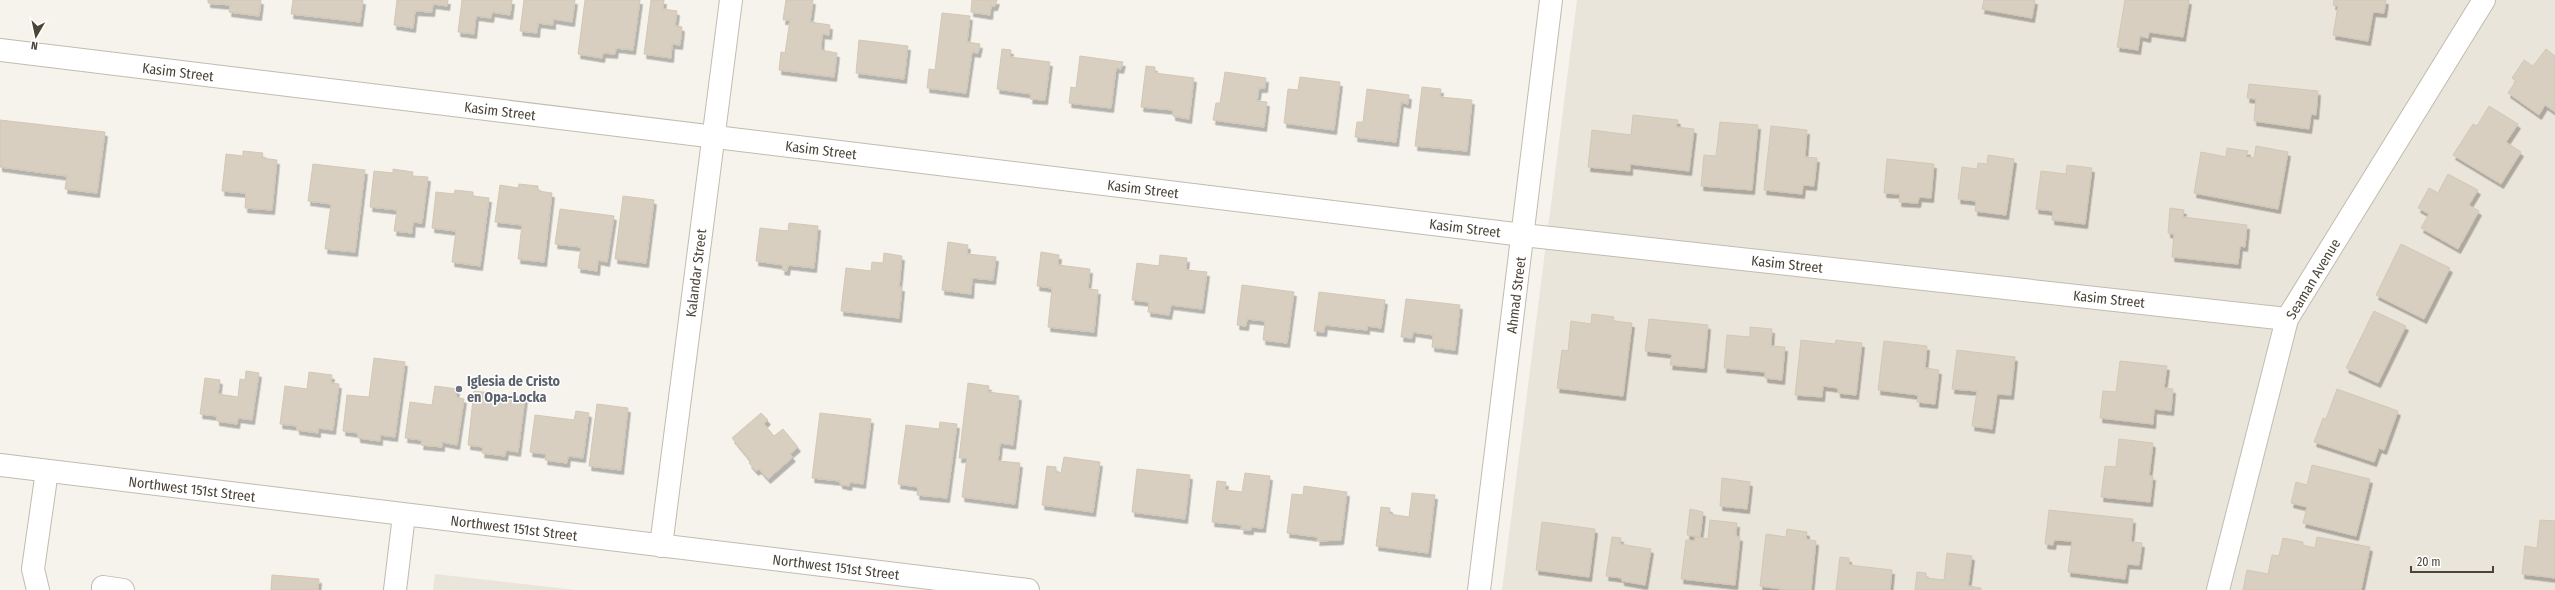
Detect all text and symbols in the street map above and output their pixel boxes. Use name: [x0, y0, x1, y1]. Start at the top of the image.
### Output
north arrow: [16, 16, 56, 56]
text: N: [30, 38, 39, 52]
street label: Kasim Street: [141, 60, 215, 85]
street label: Kasim Street: [463, 99, 537, 124]
street label: Kasim Street: [784, 138, 858, 163]
street label: Kasim Street: [1106, 177, 1180, 202]
street label: Kasim Street: [1428, 216, 1502, 241]
street label: Kalandar Street: [683, 228, 710, 318]
street label: Seaman Avenue: [2283, 236, 2344, 323]
street label: Kasim Street: [1750, 252, 1824, 277]
street label: Ahmad Street: [1503, 255, 1530, 335]
street label: Kasim Street: [2072, 287, 2146, 312]
place label: Iglesia de Cristo en Opa-Locka: [467, 373, 561, 406]
marker: Iglesia de Cristo en Opa-Locka: [454, 384, 464, 394]
street label: Northwest 151st Street: [128, 473, 257, 506]
street label: Northwest 151st Street: [450, 512, 579, 545]
scale bar: [2411, 548, 2493, 574]
street label: Northwest 151st Street: [772, 551, 901, 584]
text: 20 m: [2417, 555, 2441, 569]

